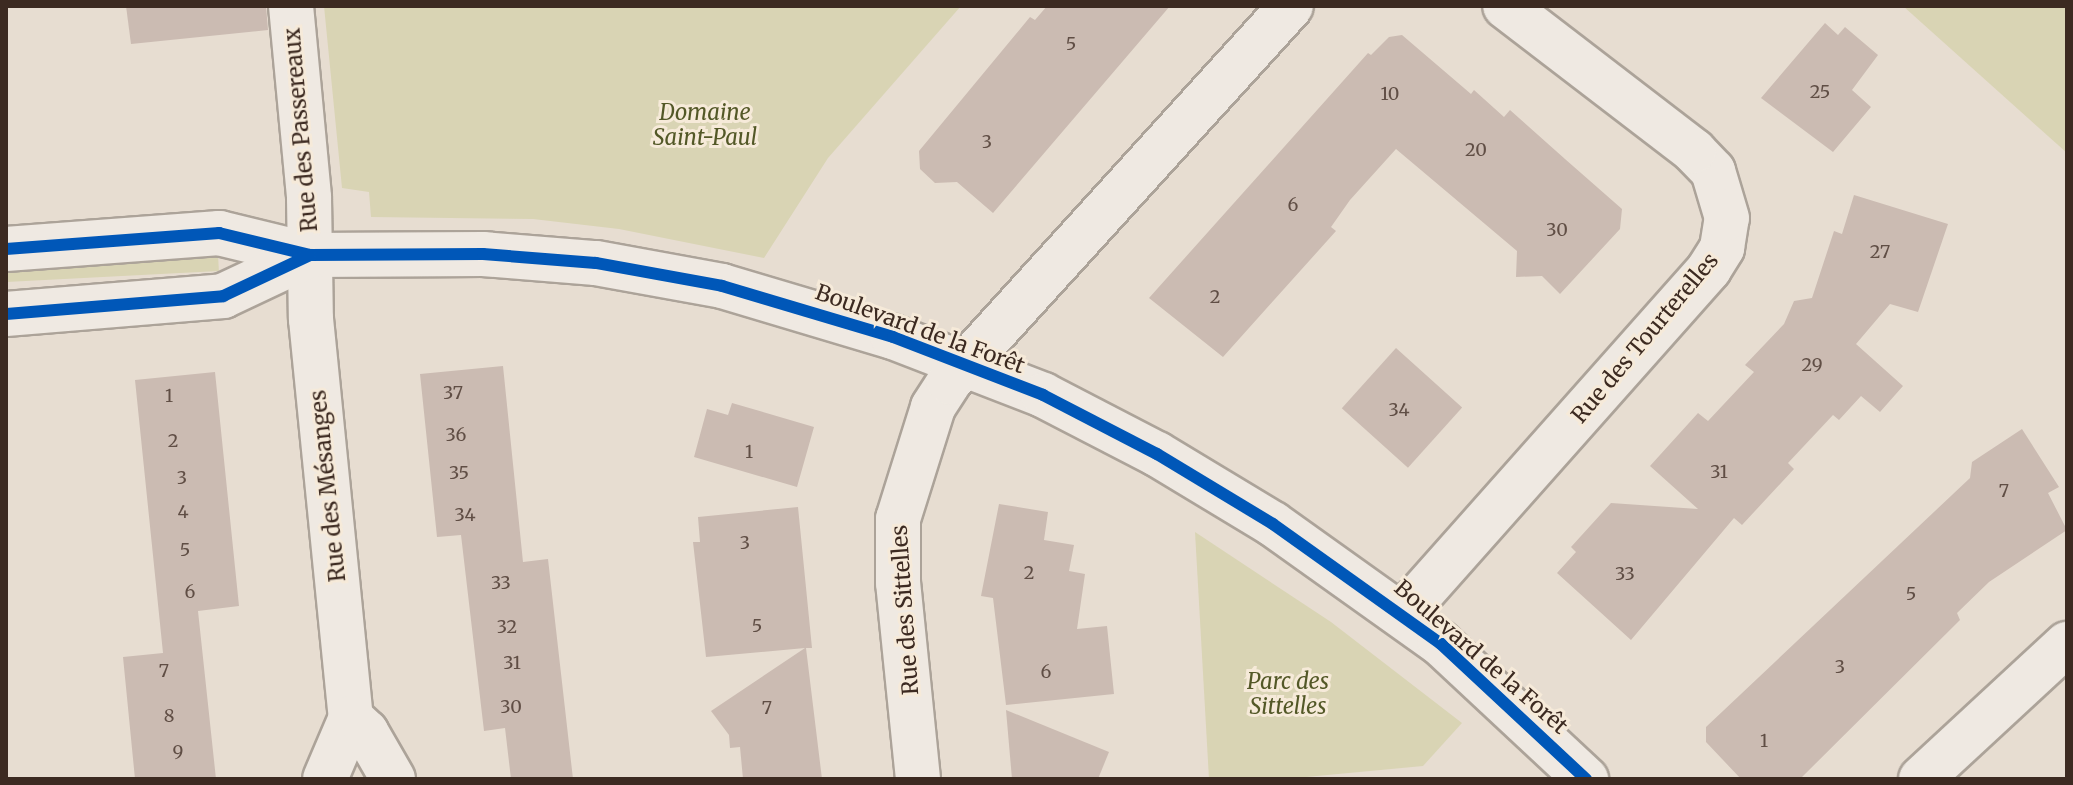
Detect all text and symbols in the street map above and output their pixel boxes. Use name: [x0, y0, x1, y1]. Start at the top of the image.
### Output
street label: Rue des Passereaux: [279, 27, 323, 233]
house number: 5: [1066, 33, 1076, 55]
house number: 25: [1810, 81, 1830, 103]
house number: 10: [1381, 83, 1399, 105]
park label: Domaine Saint-Paul: [653, 99, 757, 150]
house number: 3: [982, 131, 992, 153]
house number: 20: [1465, 139, 1487, 161]
house number: 6: [1288, 194, 1298, 216]
house number: 30: [1546, 219, 1568, 241]
house number: 27: [1870, 241, 1890, 263]
street label: Rue des Tourterelles: [1566, 248, 1724, 428]
street label: Boulevard de la Forêt: [812, 279, 1028, 379]
house number: 2: [1210, 286, 1220, 308]
house number: 29: [1801, 354, 1823, 376]
house number: 37: [443, 382, 463, 404]
house number: 1: [165, 385, 173, 407]
street label: Rue des Mésanges: [305, 389, 351, 583]
house number: 34: [1388, 399, 1410, 421]
house number: 36: [446, 424, 466, 446]
house number: 2: [168, 430, 178, 452]
house number: 1: [745, 441, 753, 463]
house number: 31: [1710, 461, 1728, 483]
house number: 35: [449, 462, 469, 484]
house number: 3: [177, 467, 187, 489]
house number: 7: [1999, 480, 2009, 502]
house number: 4: [177, 501, 189, 523]
house number: 34: [454, 504, 476, 526]
street label: Rue des Sittelles: [886, 524, 924, 696]
house number: 3: [740, 532, 750, 554]
house number: 5: [180, 539, 190, 561]
house number: 2: [1024, 562, 1034, 584]
house number: 33: [1615, 563, 1635, 585]
house number: 33: [491, 572, 511, 594]
street label: Boulevard de la Forêt: [1389, 575, 1573, 739]
house number: 6: [185, 581, 195, 603]
house number: 5: [1906, 583, 1916, 605]
house number: 5: [752, 615, 762, 637]
house number: 32: [497, 616, 517, 638]
house number: 31: [503, 652, 521, 674]
house number: 3: [1835, 656, 1845, 678]
house number: 7: [159, 660, 169, 682]
house number: 6: [1041, 661, 1051, 683]
park label: Parc des Sittelles: [1247, 668, 1329, 720]
house number: 30: [500, 696, 522, 718]
house number: 7: [762, 697, 772, 719]
house number: 8: [164, 705, 174, 727]
house number: 1: [1760, 730, 1768, 752]
house number: 9: [173, 741, 183, 763]

